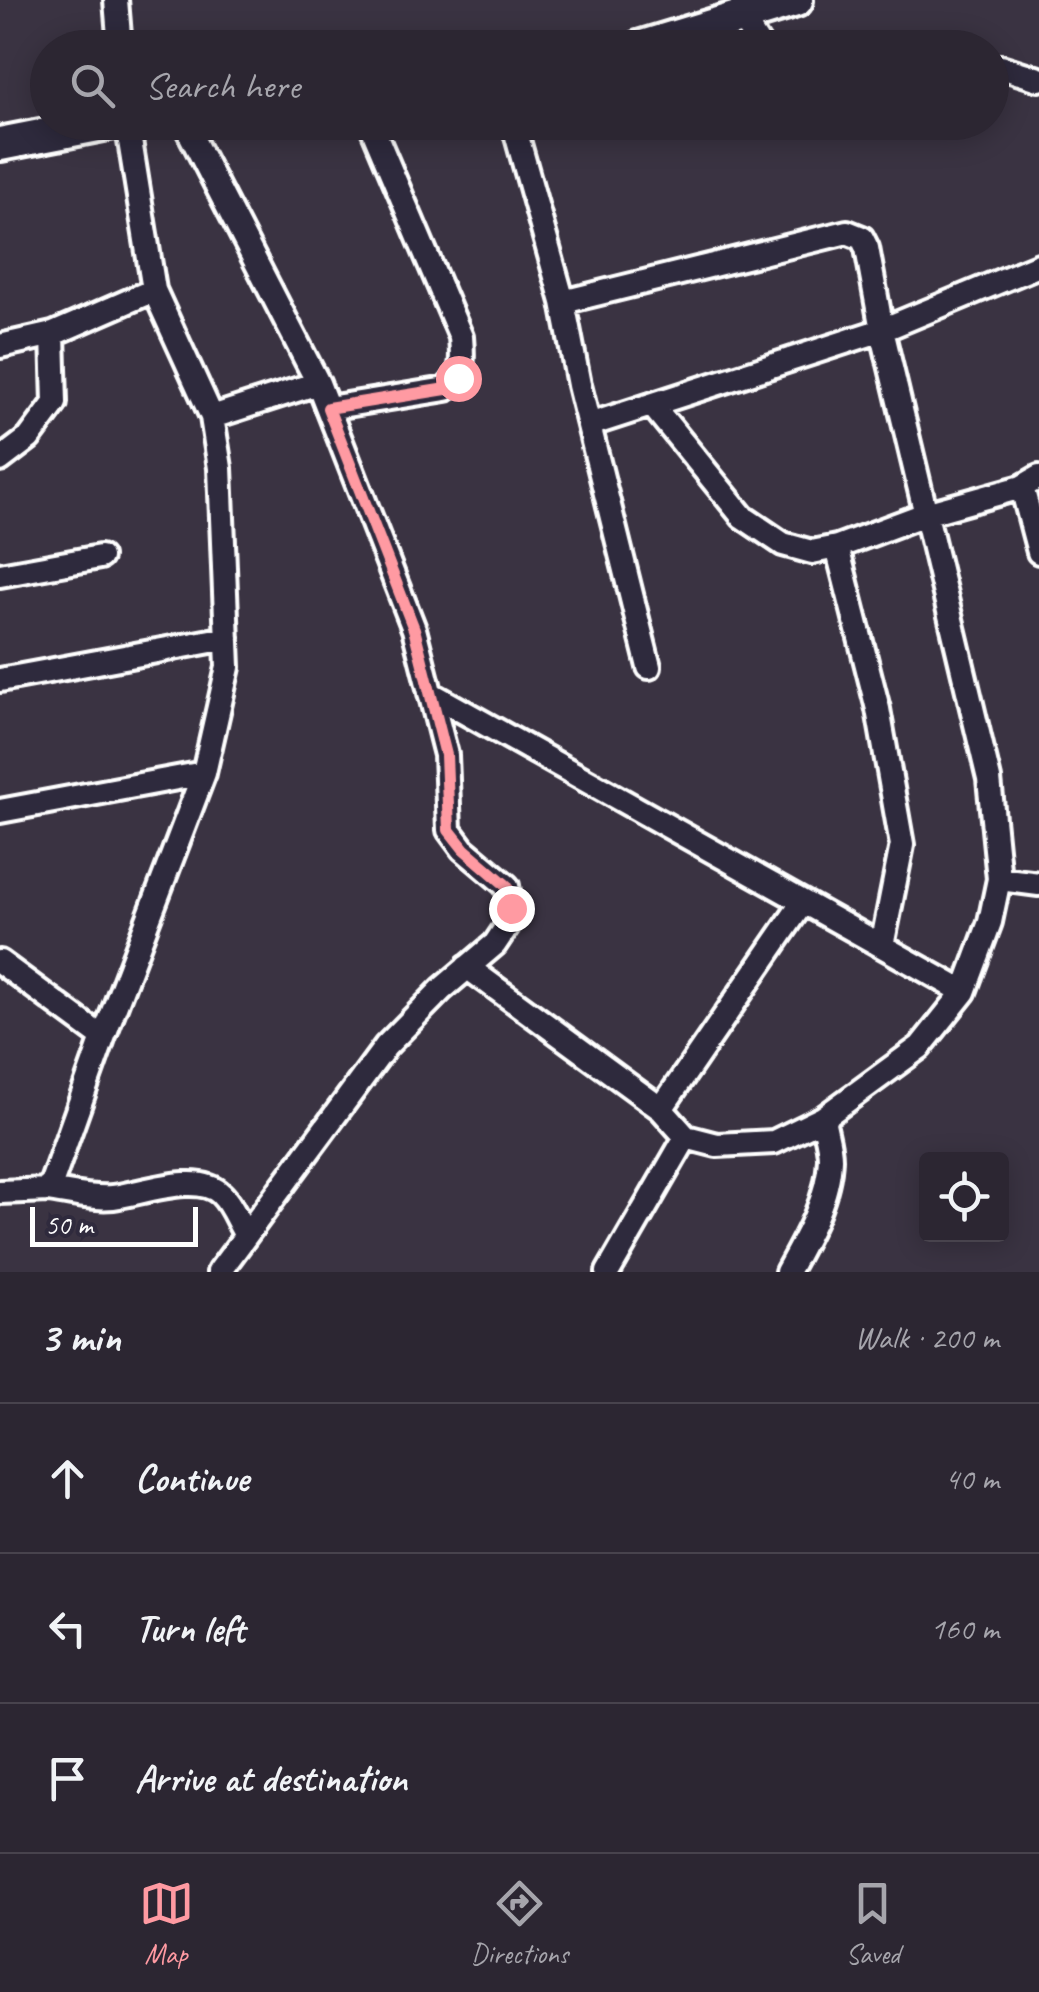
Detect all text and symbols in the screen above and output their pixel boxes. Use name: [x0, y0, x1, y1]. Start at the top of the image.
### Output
search box: [30, 30, 1009, 140]
icon: search: [65, 58, 120, 113]
text: Search here: [145, 62, 300, 109]
route start: [436, 356, 482, 402]
route end: [489, 886, 535, 932]
map controls: [919, 1152, 1009, 1242]
button: locate: [919, 1152, 1009, 1242]
scale bar: [30, 1202, 198, 1246]
text: 50 m: [45, 1207, 93, 1242]
text: 3 min: [40, 1311, 120, 1364]
text: Walk · 200 m: [855, 1317, 999, 1358]
icon: ahead: [40, 1451, 95, 1506]
text: Continue: [135, 1455, 249, 1502]
text: 40 m: [945, 1458, 999, 1499]
icon: left: [40, 1601, 95, 1656]
text: Turn left: [135, 1605, 245, 1652]
text: 160 m: [930, 1608, 999, 1649]
icon: arrive: [40, 1751, 95, 1806]
text: Arrive at destination: [135, 1755, 407, 1802]
tab: Map: [139, 1876, 194, 1971]
tab: Directions: [471, 1876, 568, 1971]
tab: Saved: [845, 1876, 900, 1971]

